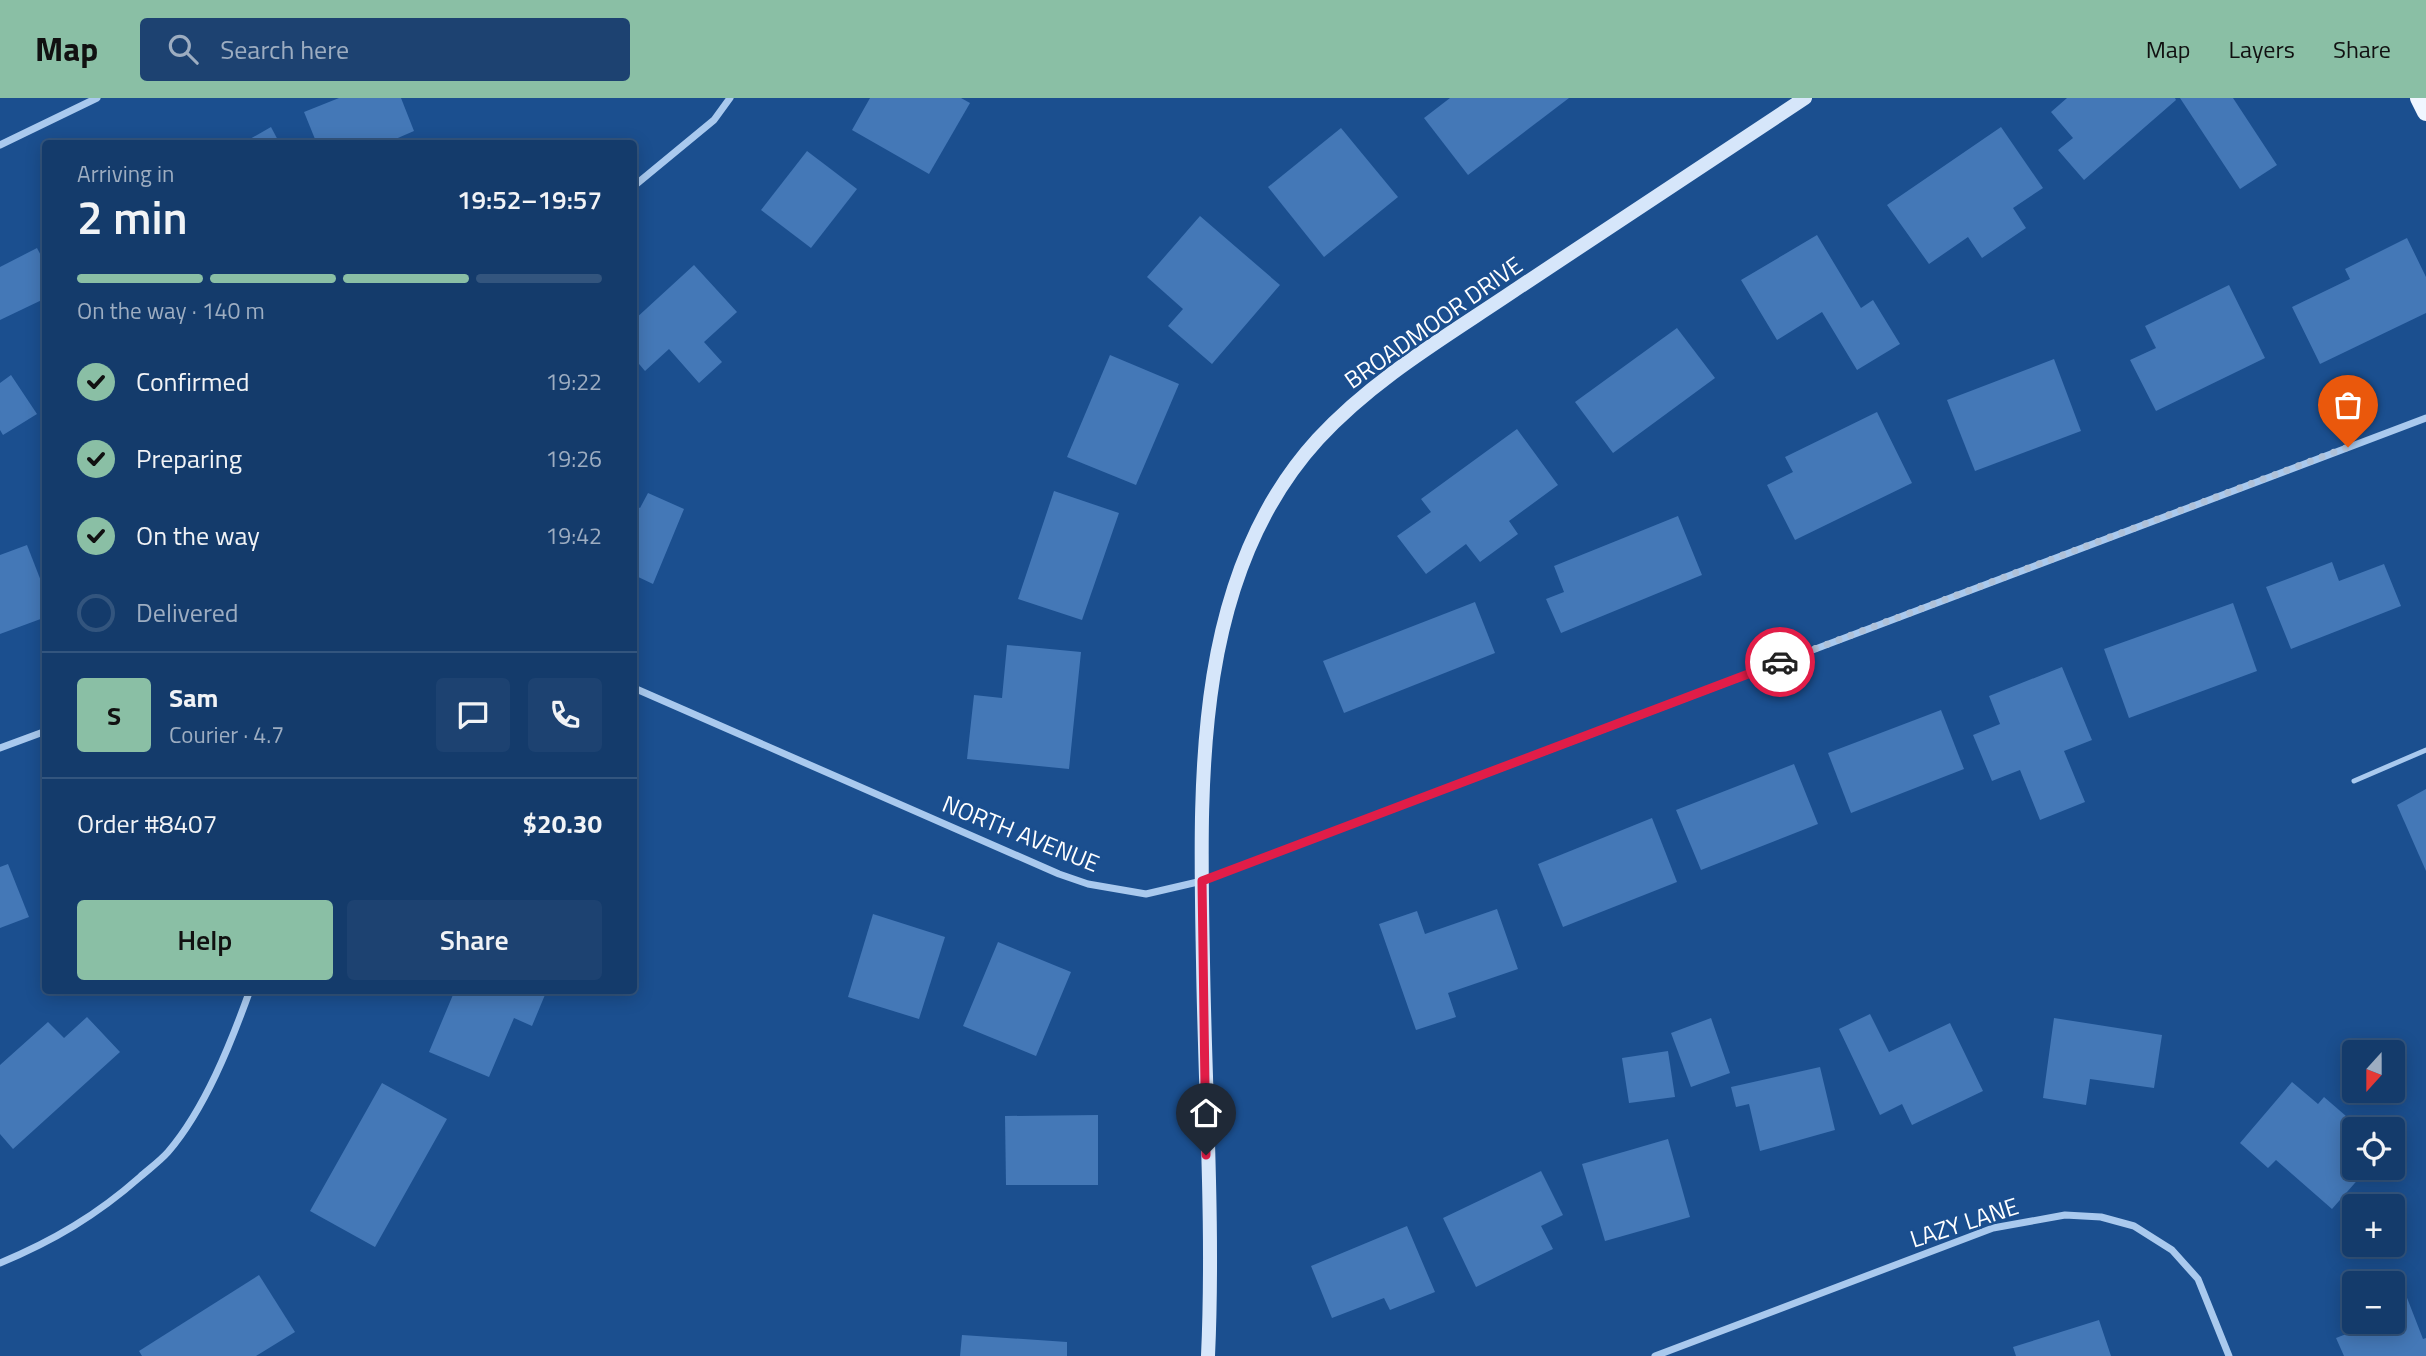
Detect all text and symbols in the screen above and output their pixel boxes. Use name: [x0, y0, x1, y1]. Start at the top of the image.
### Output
search box: [140, 18, 630, 81]
text: Map: [35, 24, 98, 74]
icon: search: [164, 30, 202, 68]
text: Search here: [220, 30, 349, 69]
text: Map: [2146, 31, 2191, 67]
text: Layers: [2229, 31, 2295, 67]
text: Share: [2333, 31, 2391, 67]
text: Arriving in: [77, 156, 174, 191]
text: 19:52–19:57: [457, 180, 602, 219]
text: 2 min: [77, 182, 188, 252]
street label: BROADMOOR DRIVE: [1337, 247, 1529, 397]
text: On the way · 140 m: [77, 293, 265, 328]
text: Confirmed: [136, 362, 250, 401]
icon: check: [77, 363, 115, 401]
text: 19:22: [545, 364, 602, 399]
pin: [2318, 375, 2378, 447]
icon: bag: [2329, 386, 2367, 424]
text: Preparing: [136, 439, 242, 478]
icon: check: [77, 440, 115, 478]
text: 19:26: [545, 441, 602, 476]
text: On the way: [136, 516, 260, 555]
icon: check: [77, 517, 115, 555]
text: 19:42: [545, 518, 602, 553]
text: Delivered: [136, 593, 239, 632]
courier: [1745, 627, 1815, 697]
icon: car: [1761, 643, 1799, 681]
text: Sam: [169, 678, 218, 717]
button: chat: [436, 678, 510, 752]
button: phone: [528, 678, 602, 752]
text: S: [107, 696, 121, 735]
text: Courier · 4.7: [169, 717, 284, 752]
street label: NORTH AVENUE: [937, 785, 1105, 881]
text: Order #8407: [77, 804, 217, 843]
text: $20.30: [523, 804, 602, 843]
button: Help: [77, 900, 333, 980]
button: Share: [347, 900, 602, 980]
north arrow: [2342, 1040, 2404, 1102]
map controls: [2342, 1040, 2405, 1334]
pin: [1176, 1083, 1236, 1155]
icon: home: [1187, 1094, 1225, 1132]
button: locate: [2342, 1117, 2405, 1180]
street label: LAZY LANE: [1905, 1188, 2023, 1256]
button: +: [2342, 1194, 2405, 1257]
button: −: [2342, 1271, 2405, 1334]

